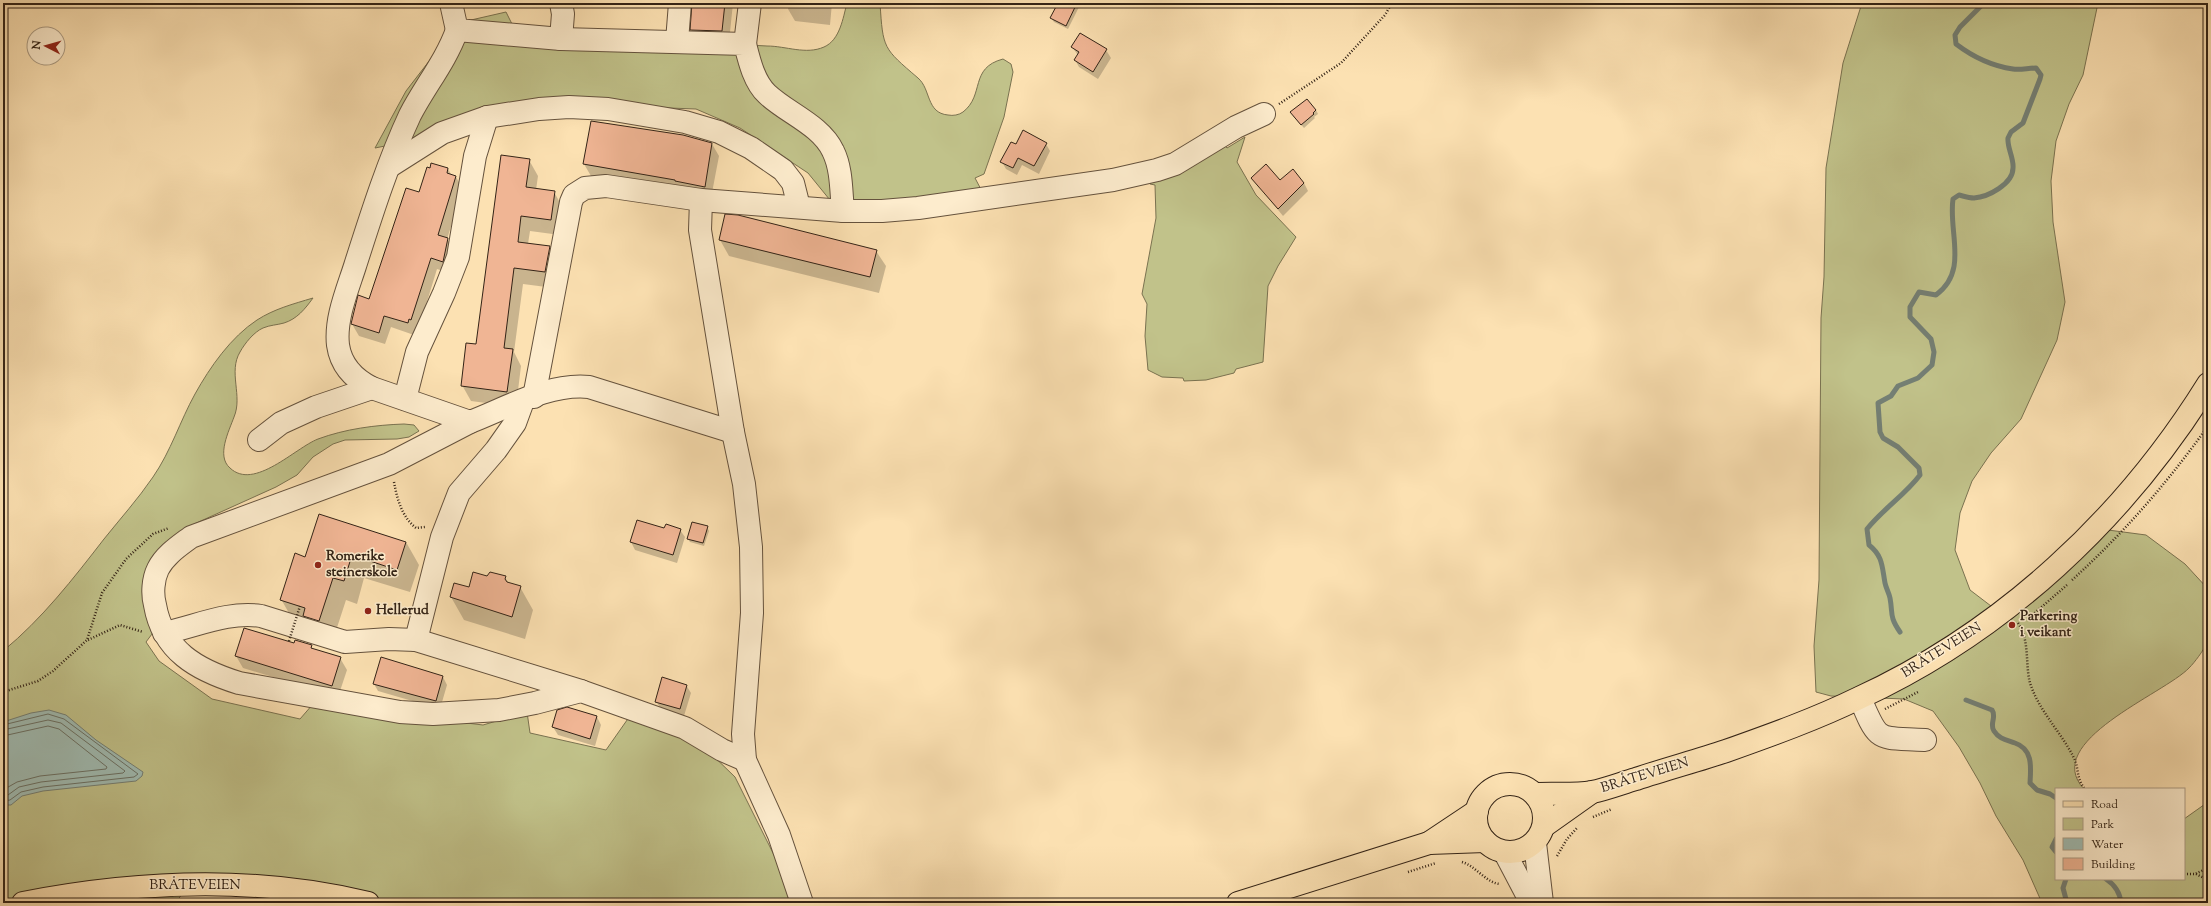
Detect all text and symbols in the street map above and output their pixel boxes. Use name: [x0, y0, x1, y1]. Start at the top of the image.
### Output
north arrow: [26, 26, 66, 66]
text: N: [29, 40, 45, 51]
place label: Romerike steinerskole: [326, 547, 398, 583]
marker: Romerike steinerskole: [313, 560, 323, 570]
place label: Hellerud: [376, 601, 429, 621]
marker: Hellerud: [363, 606, 373, 616]
place label: Parkering i veikant: [2020, 607, 2077, 643]
street label: BRÅTEVEIEN: [1898, 618, 1986, 684]
marker: Parkering i veikant: [2007, 620, 2017, 630]
street label: BRÅTEVEIEN: [1598, 753, 1692, 799]
legend: [2055, 788, 2185, 880]
text: Road: [2091, 796, 2118, 814]
text: Park: [2091, 816, 2114, 834]
text: Water: [2091, 836, 2124, 854]
text: Building: [2091, 856, 2135, 874]
street label: BRÅTEVEIEN: [149, 876, 241, 896]

